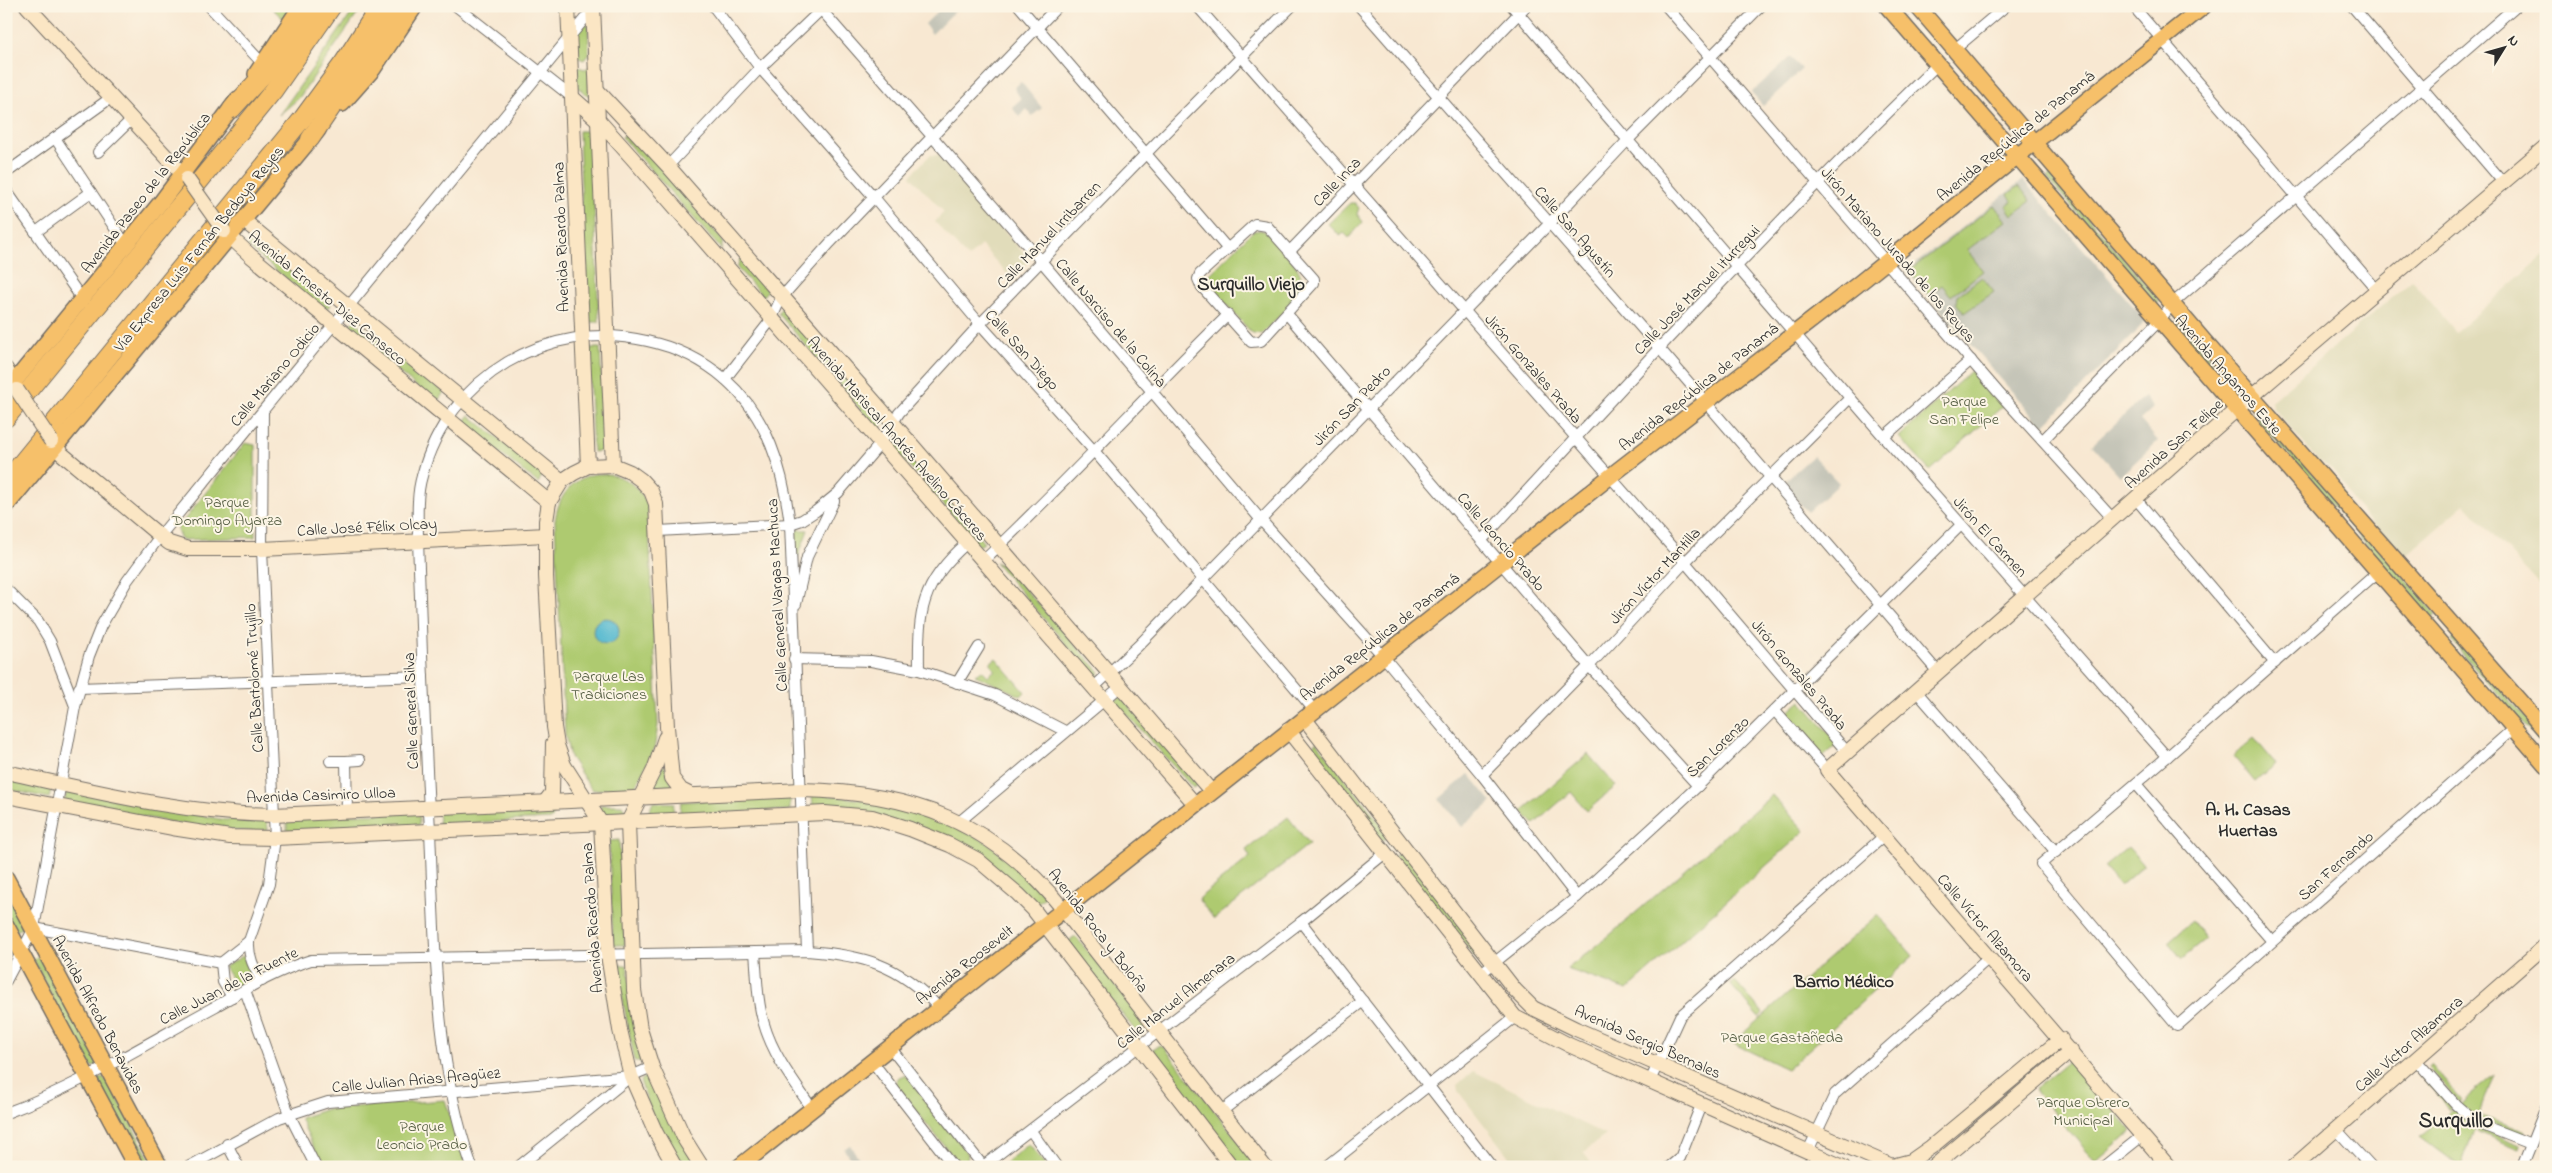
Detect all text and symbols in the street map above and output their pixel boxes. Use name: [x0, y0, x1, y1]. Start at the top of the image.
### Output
north arrow: [2480, 22, 2530, 72]
text: N: [2502, 31, 2524, 51]
street label: Avenida República de Panamá: [1932, 65, 2100, 208]
street label: Avenida Paseo de la República: [76, 107, 217, 279]
street label: Vía Expresa Luis Fernán Bedoya Reyes: [108, 141, 291, 359]
street label: Calle Inca: [1307, 152, 1367, 213]
street label: Avenida Ricardo Palma: [547, 161, 577, 313]
street label: Jirón Mariano Jurado de los Reyes: [1814, 162, 1981, 349]
street label: Calle Manuel Irribarren: [992, 176, 1107, 295]
street label: Calle San Agustín: [1528, 181, 1621, 284]
street label: Calle José Manuel Iturregui: [1629, 220, 1766, 361]
street label: Avenida Ernesto Diez Canseco: [242, 225, 411, 372]
street label: Calle Narciso de la Colina: [1049, 253, 1172, 393]
district label: Surquillo Viejo: [1197, 272, 1305, 299]
street label: Calle San Diego: [978, 304, 1065, 396]
street label: Jirón Gonzales Prada: [1478, 309, 1587, 430]
street label: Avenida Angamos Este: [2168, 310, 2287, 442]
street label: Avenida República de Panamá: [1614, 317, 1784, 458]
street label: Calle Mariano Odicio: [225, 318, 326, 433]
street label: Avenida Mariscal Andrés Avelino Cáceres: [801, 332, 992, 547]
street label: Jirón San Pedro: [1308, 361, 1397, 452]
park label: Parque San Felipe: [1929, 390, 2000, 432]
street label: Avenida San Felipe: [2120, 393, 2230, 496]
street label: Calle Leoncio Prado: [1450, 487, 1550, 597]
park label: Parque Domingo Ayarza: [171, 491, 282, 533]
street label: Jirón El Carmen: [1946, 491, 2033, 583]
street label: Calle General Vargas Machuca: [761, 498, 795, 692]
street label: Calle José Félix Olcay: [297, 512, 438, 544]
street label: Jirón Víctor Mantilla: [1604, 522, 1707, 630]
street label: Avenida República de Panamá: [1295, 567, 1465, 708]
street label: Calle Bartolomé Trujillo: [239, 603, 271, 753]
street label: Jirón Gonzales Prada: [1745, 614, 1852, 736]
street label: Calle General Silva: [398, 652, 426, 770]
park label: Parque Las Tradiciones: [571, 665, 647, 707]
street label: San Lorenzo: [1681, 711, 1756, 784]
street label: Avenida Casimiro Ulloa: [246, 781, 396, 811]
district label: A. H. Casas Huertas: [2205, 798, 2291, 845]
street label: San Fernando: [2293, 826, 2380, 907]
street label: Avenida Ricardo Palma: [576, 842, 610, 994]
street label: Avenida Roca y Boloña: [1041, 864, 1154, 999]
street label: Calle Víctor Alzamora: [1930, 869, 2039, 988]
street label: Avenida Roosevelt: [911, 919, 1020, 1012]
street label: Avenida Alfredo Benavides: [45, 931, 149, 1099]
street label: Calle Juan de la Fuente: [155, 941, 303, 1032]
street label: Calle Manuel Almenara: [1112, 947, 1241, 1056]
district label: Barrio Médico: [1793, 970, 1894, 996]
street label: Calle Víctor Alzamora: [2350, 990, 2469, 1099]
street label: Avenida Sergio Bernales: [1570, 1000, 1724, 1086]
park label: Parque Gastañeda: [1721, 1026, 1843, 1050]
street label: Calle Julian Arias Aragüez: [331, 1062, 502, 1100]
park label: Parque Obrero Municipal: [2036, 1091, 2130, 1133]
district label: Surquillo: [2419, 1107, 2493, 1137]
park label: Parque Leoncio Prado: [377, 1115, 467, 1157]

